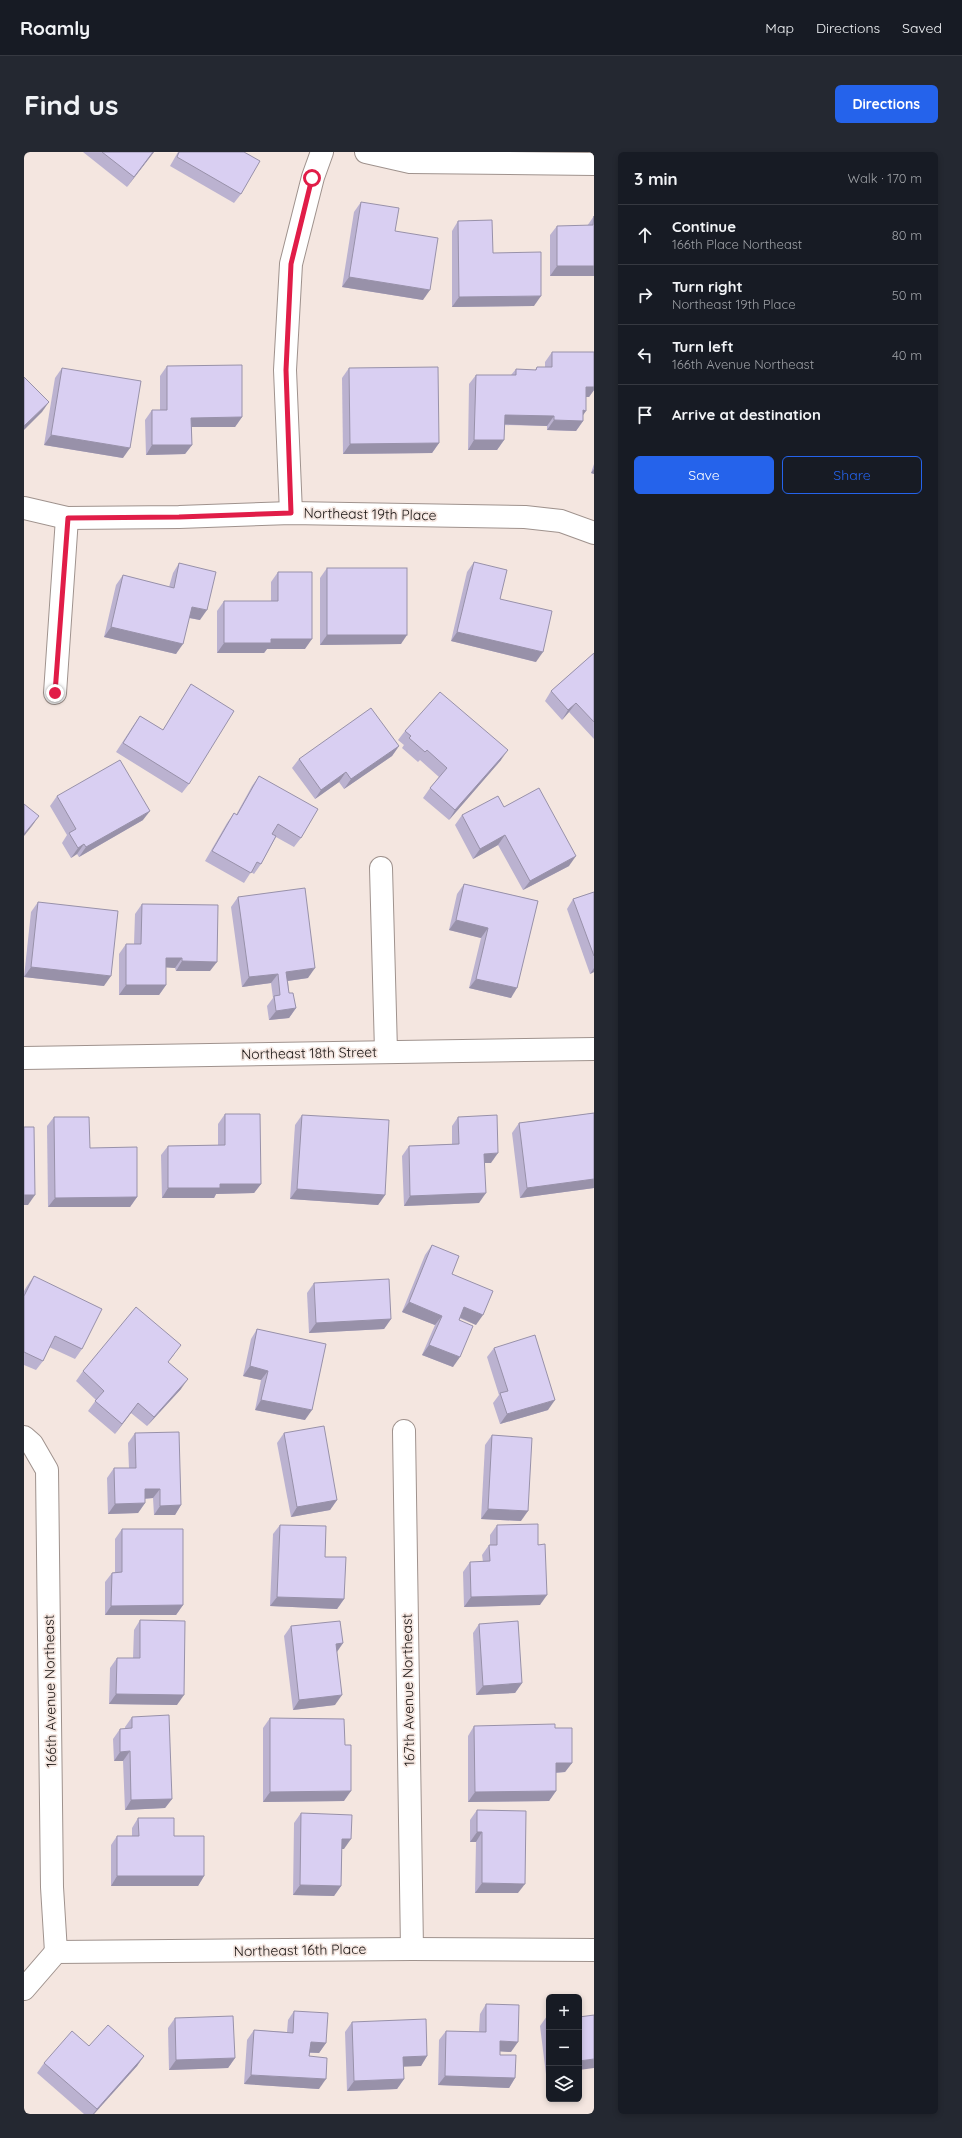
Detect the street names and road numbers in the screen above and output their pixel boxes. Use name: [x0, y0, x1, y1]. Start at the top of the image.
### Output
street label: Northeast 19th Place: [303, 504, 437, 524]
street label: Northeast 18th Street: [241, 1043, 377, 1063]
street label: 167th Avenue Northeast: [398, 1613, 418, 1766]
street label: 166th Avenue Northeast: [40, 1614, 60, 1768]
street label: Northeast 16th Place: [233, 1940, 367, 1960]

